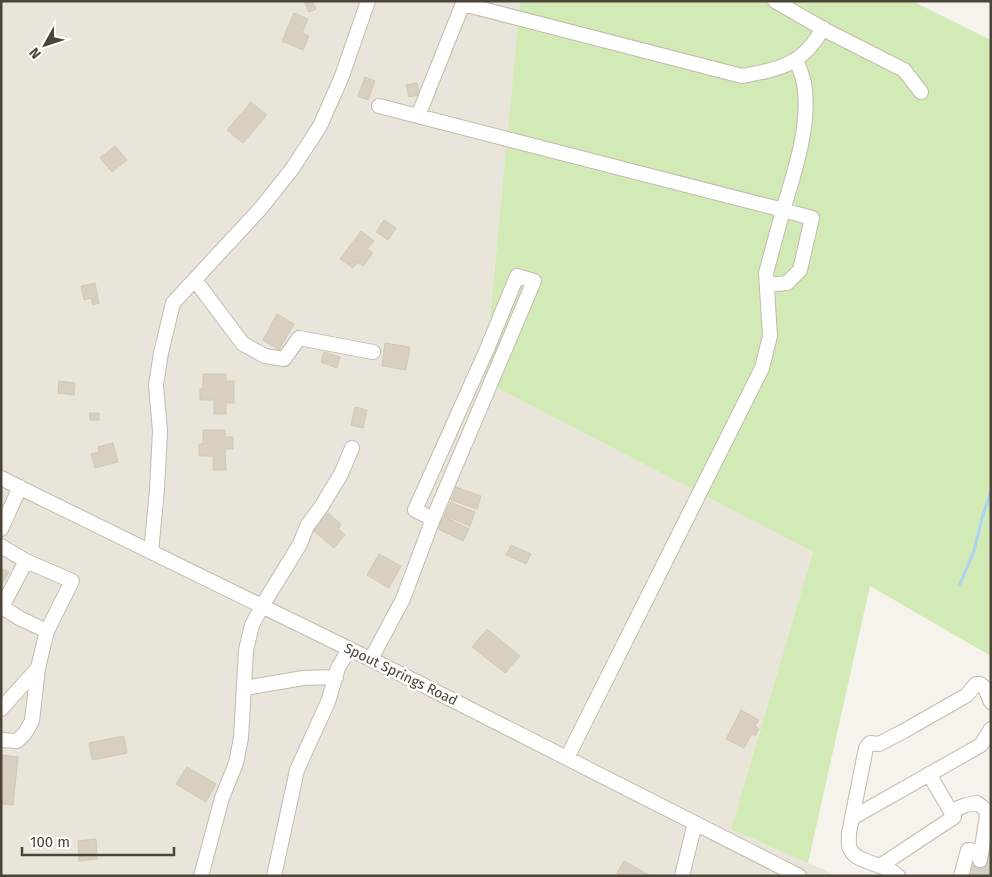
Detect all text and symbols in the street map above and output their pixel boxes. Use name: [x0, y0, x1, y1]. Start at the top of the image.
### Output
north arrow: [20, 20, 70, 70]
text: N: [26, 44, 45, 62]
street label: Spout Springs Road: [341, 640, 460, 709]
scale bar: [22, 824, 175, 856]
text: 100 m: [30, 833, 70, 851]

